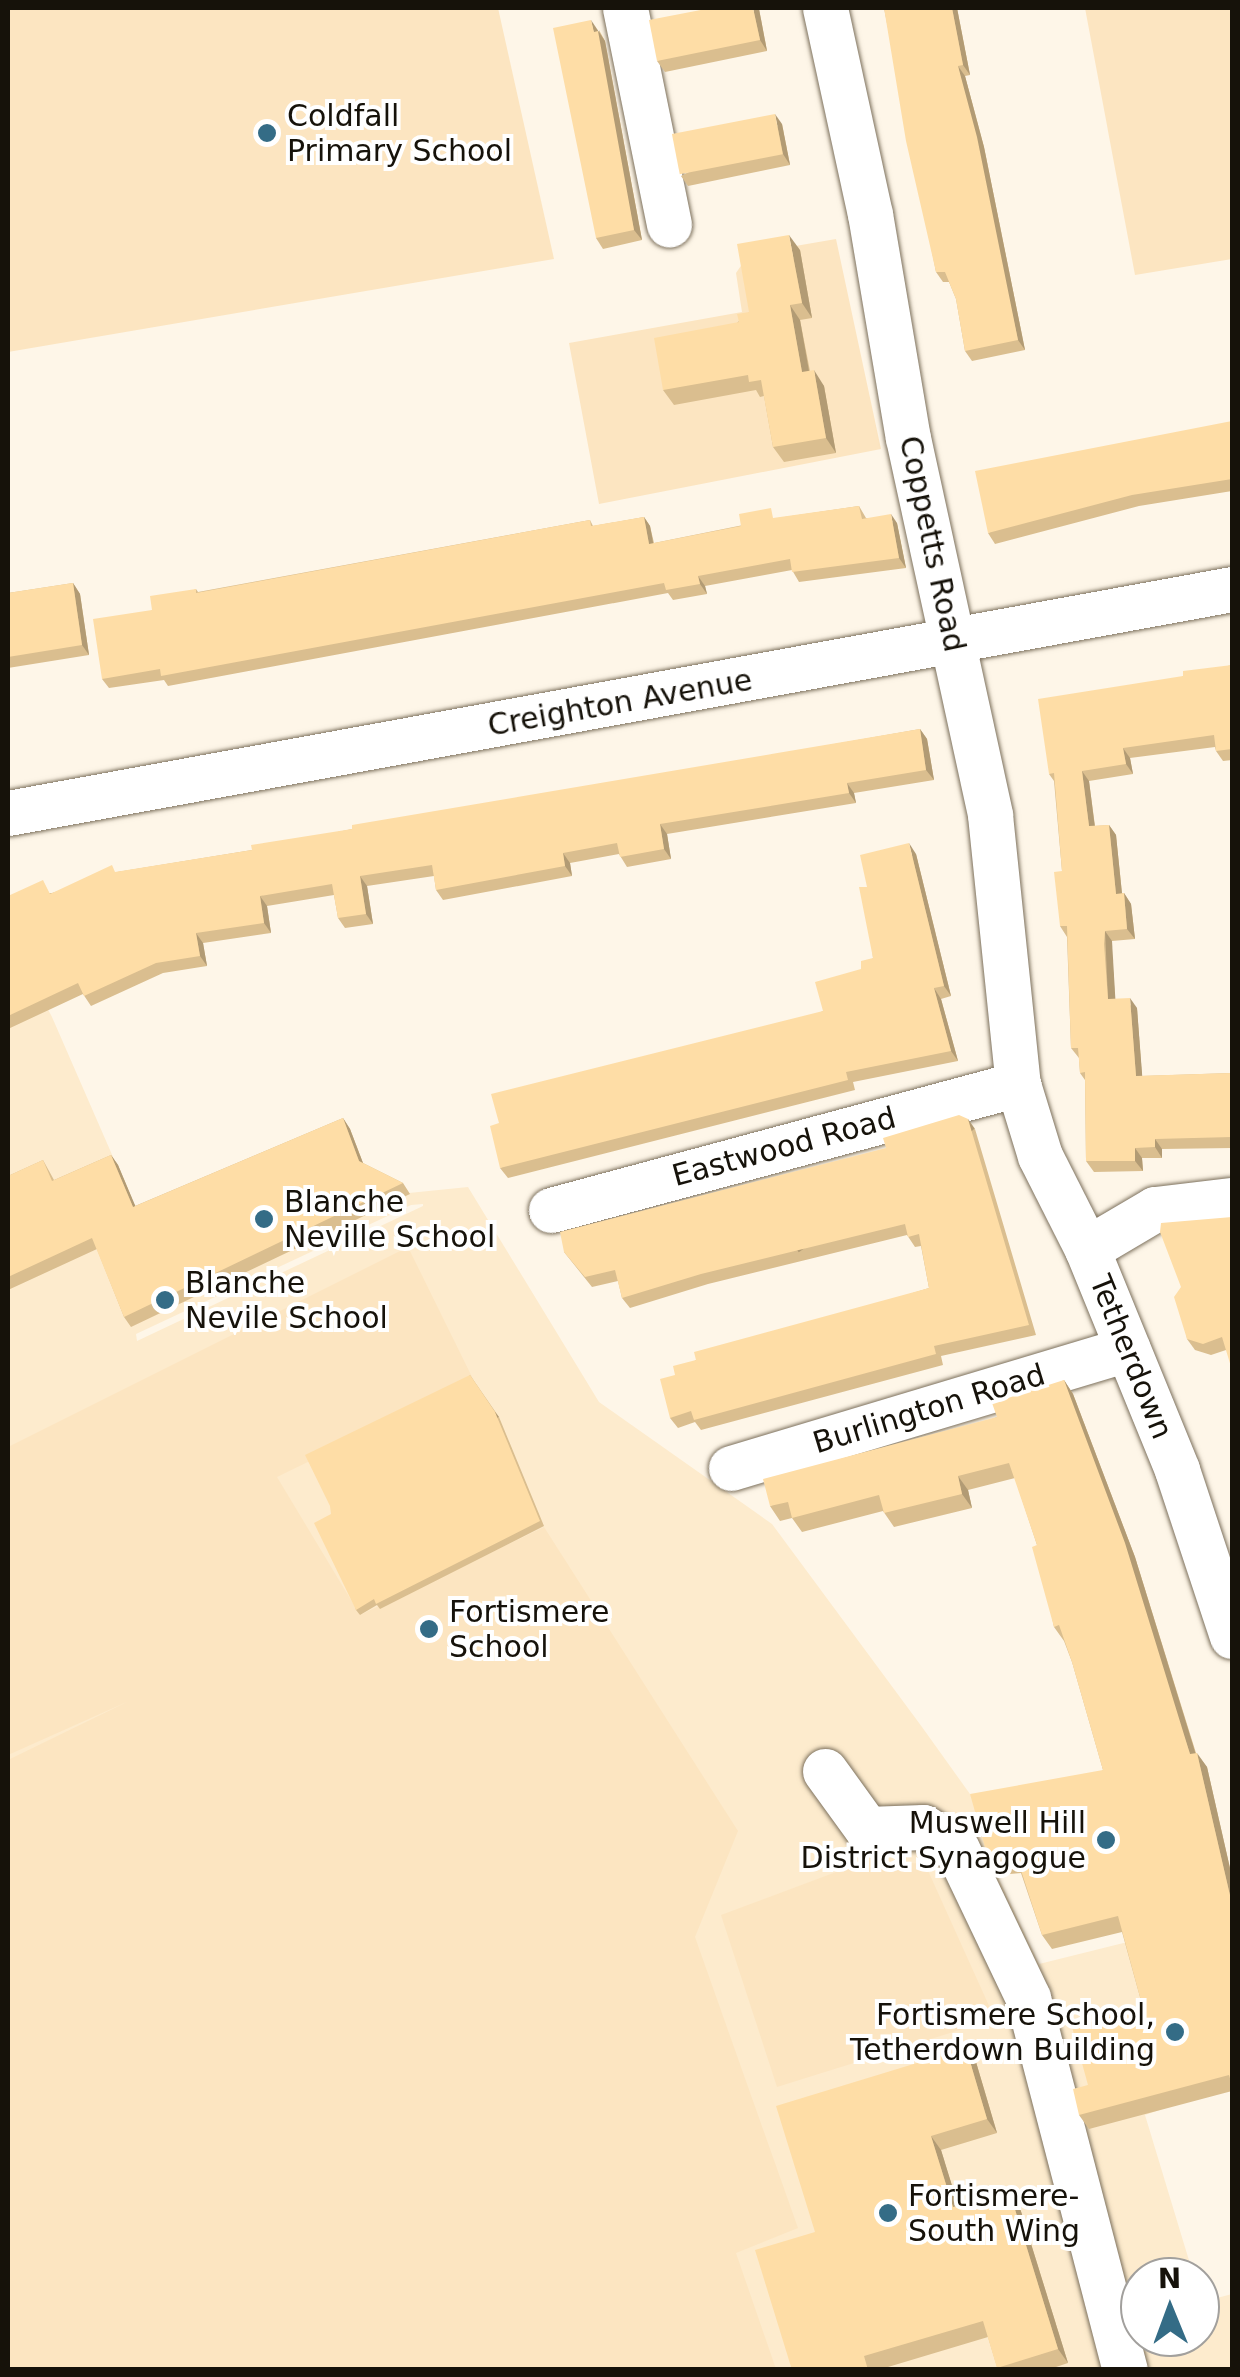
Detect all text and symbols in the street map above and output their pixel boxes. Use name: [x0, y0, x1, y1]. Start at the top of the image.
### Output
place label: Coldfall Primary School: [287, 98, 512, 168]
marker: Coldfall Primary School: [256, 122, 278, 144]
street label: Coppetts Road: [892, 433, 972, 655]
street label: Creighton Avenue: [485, 662, 755, 744]
street label: Eastwood Road: [668, 1100, 900, 1194]
place label: Blanche Neville School: [284, 1184, 495, 1254]
marker: Blanche Neville School: [253, 1208, 275, 1230]
place label: Blanche Nevile School: [185, 1265, 388, 1336]
street label: Tetherdown: [1082, 1270, 1180, 1444]
marker: Blanche Nevile School: [154, 1289, 176, 1311]
street label: Burlington Road: [809, 1357, 1049, 1461]
place label: Fortismere School: [449, 1594, 609, 1664]
marker: Fortismere School: [418, 1618, 440, 1640]
place label: Muswell Hill District Synagogue: [801, 1805, 1086, 1876]
marker: Muswell Hill District Synagogue: [1095, 1829, 1117, 1851]
place label: Fortismere School, Tetherdown Building: [850, 1997, 1155, 2068]
marker: Fortismere School, Tetherdown Building: [1164, 2021, 1186, 2043]
place label: Fortismere- South Wing: [908, 2178, 1080, 2248]
marker: Fortismere- South Wing: [877, 2202, 899, 2224]
north arrow: [1120, 2257, 1220, 2357]
text: N: [1157, 2262, 1182, 2295]

